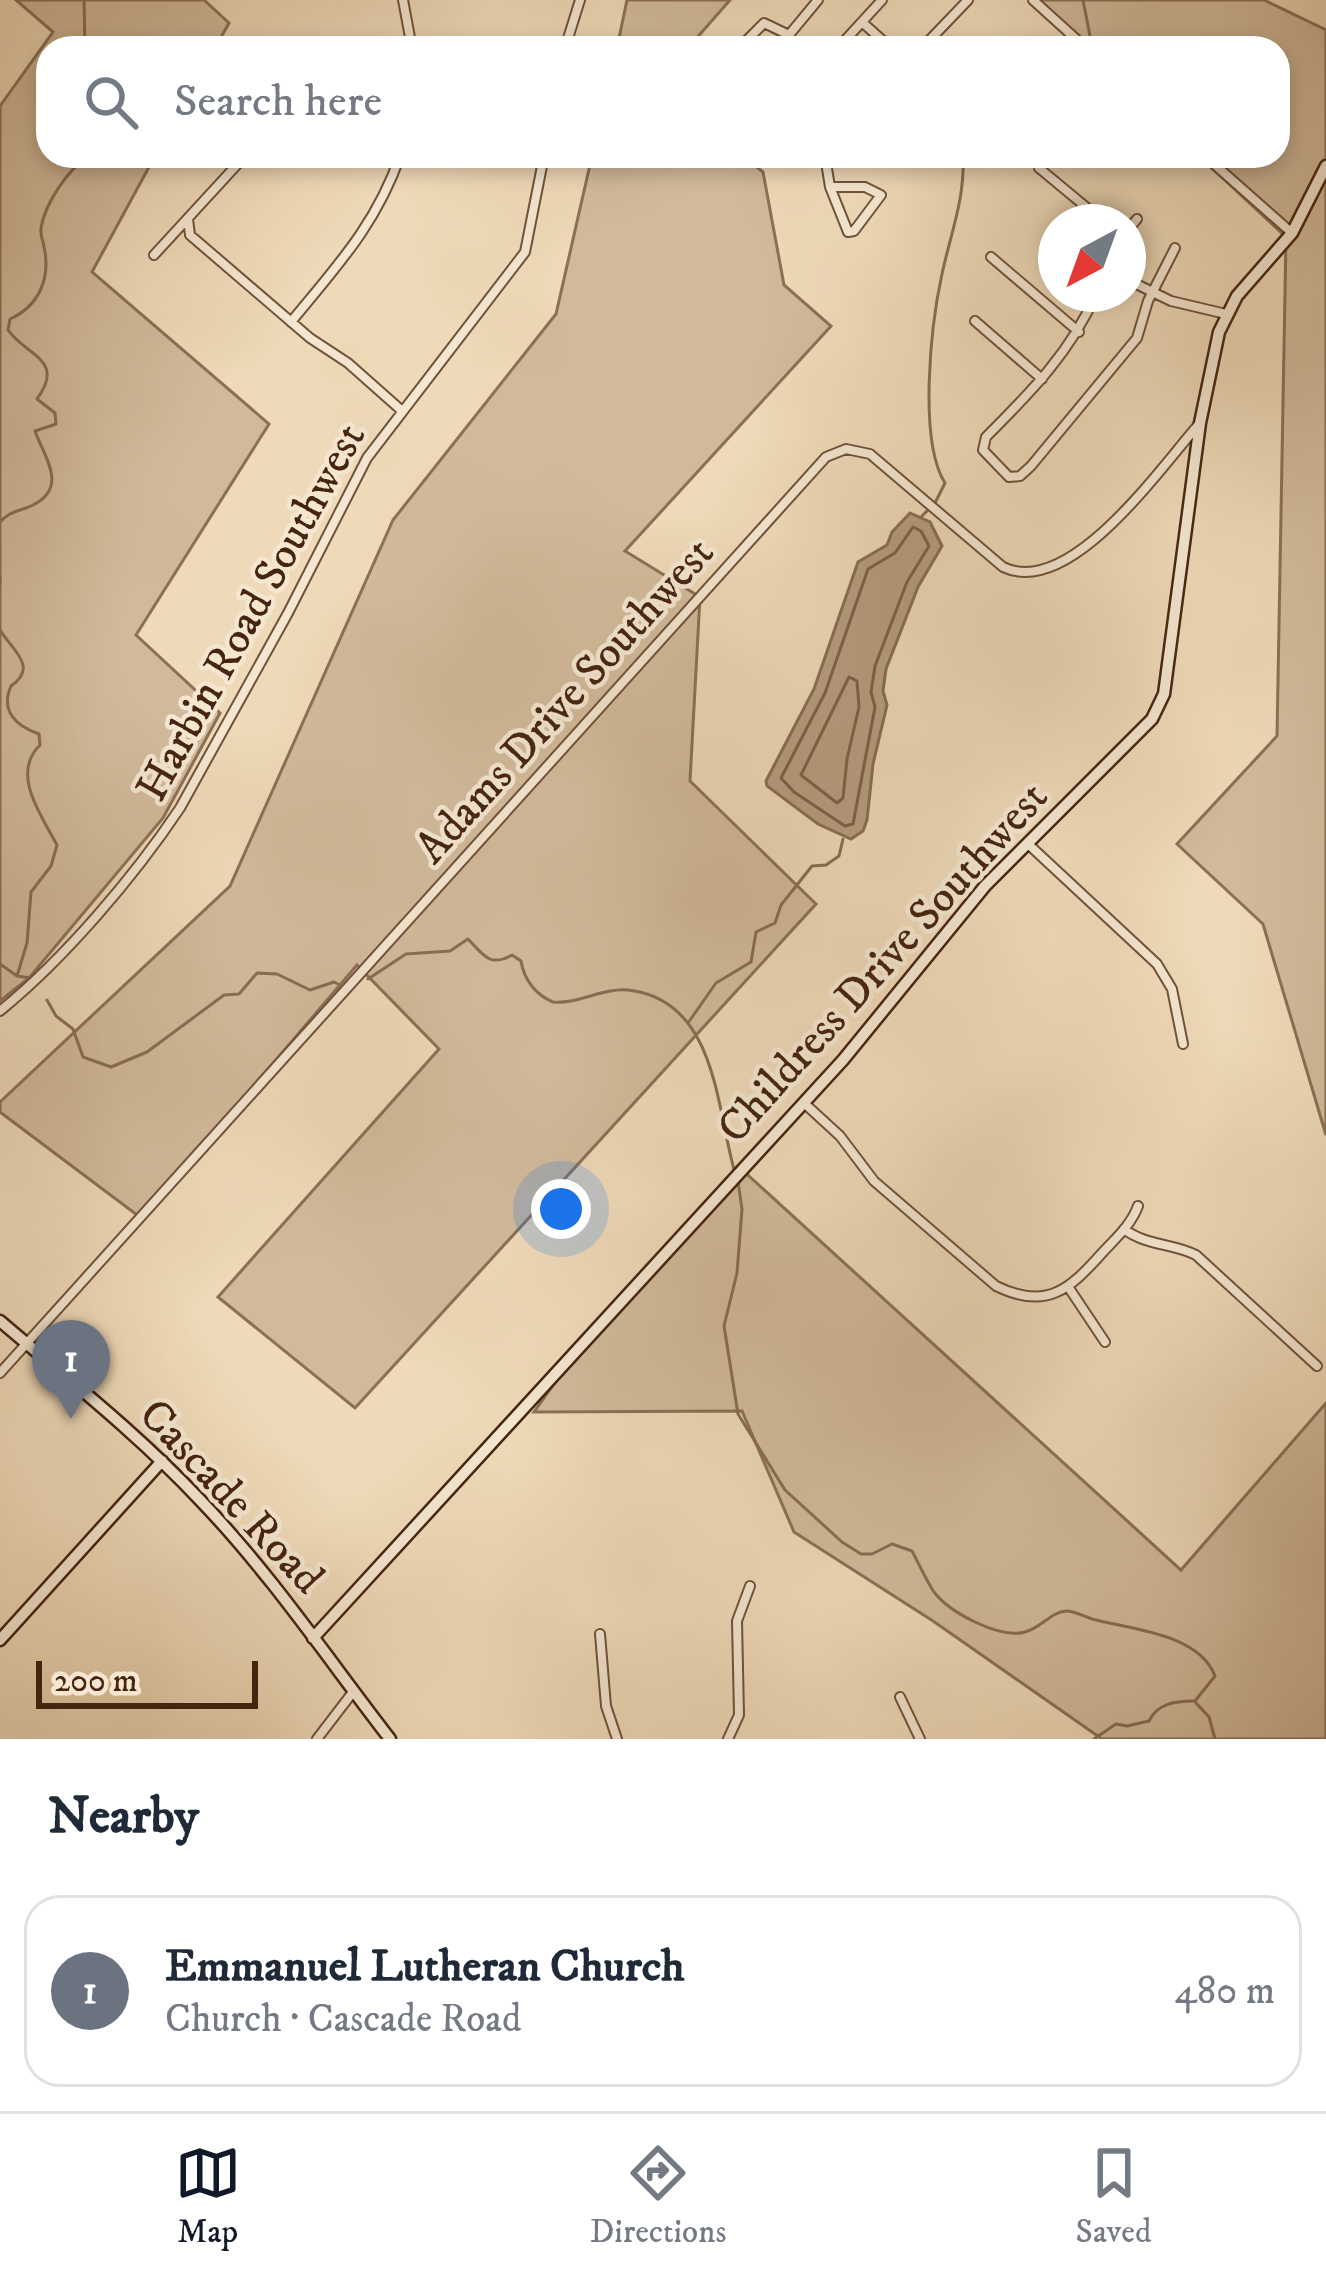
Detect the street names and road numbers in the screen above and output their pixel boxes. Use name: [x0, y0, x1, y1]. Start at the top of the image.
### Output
street label: Harbin Road Southwest: [124, 413, 379, 811]
street label: Adams Drive Southwest: [404, 526, 727, 876]
street label: Childress Drive Southwest: [706, 770, 1061, 1156]
street label: Cascade Road: [126, 1388, 336, 1607]

